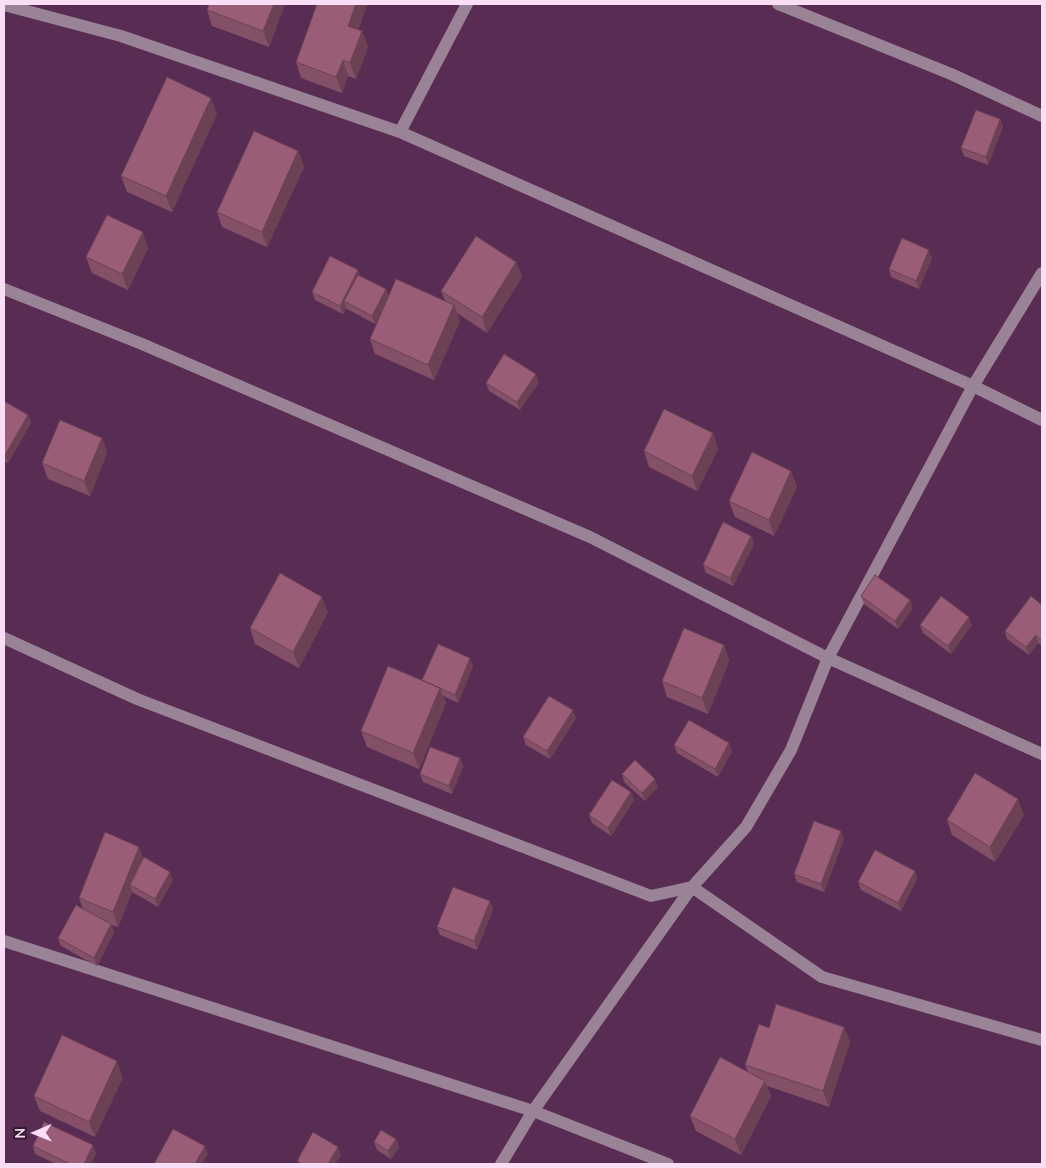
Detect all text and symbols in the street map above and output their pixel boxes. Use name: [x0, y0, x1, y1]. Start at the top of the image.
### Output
north arrow: [10, 1108, 60, 1158]
text: N: [11, 1128, 29, 1139]

